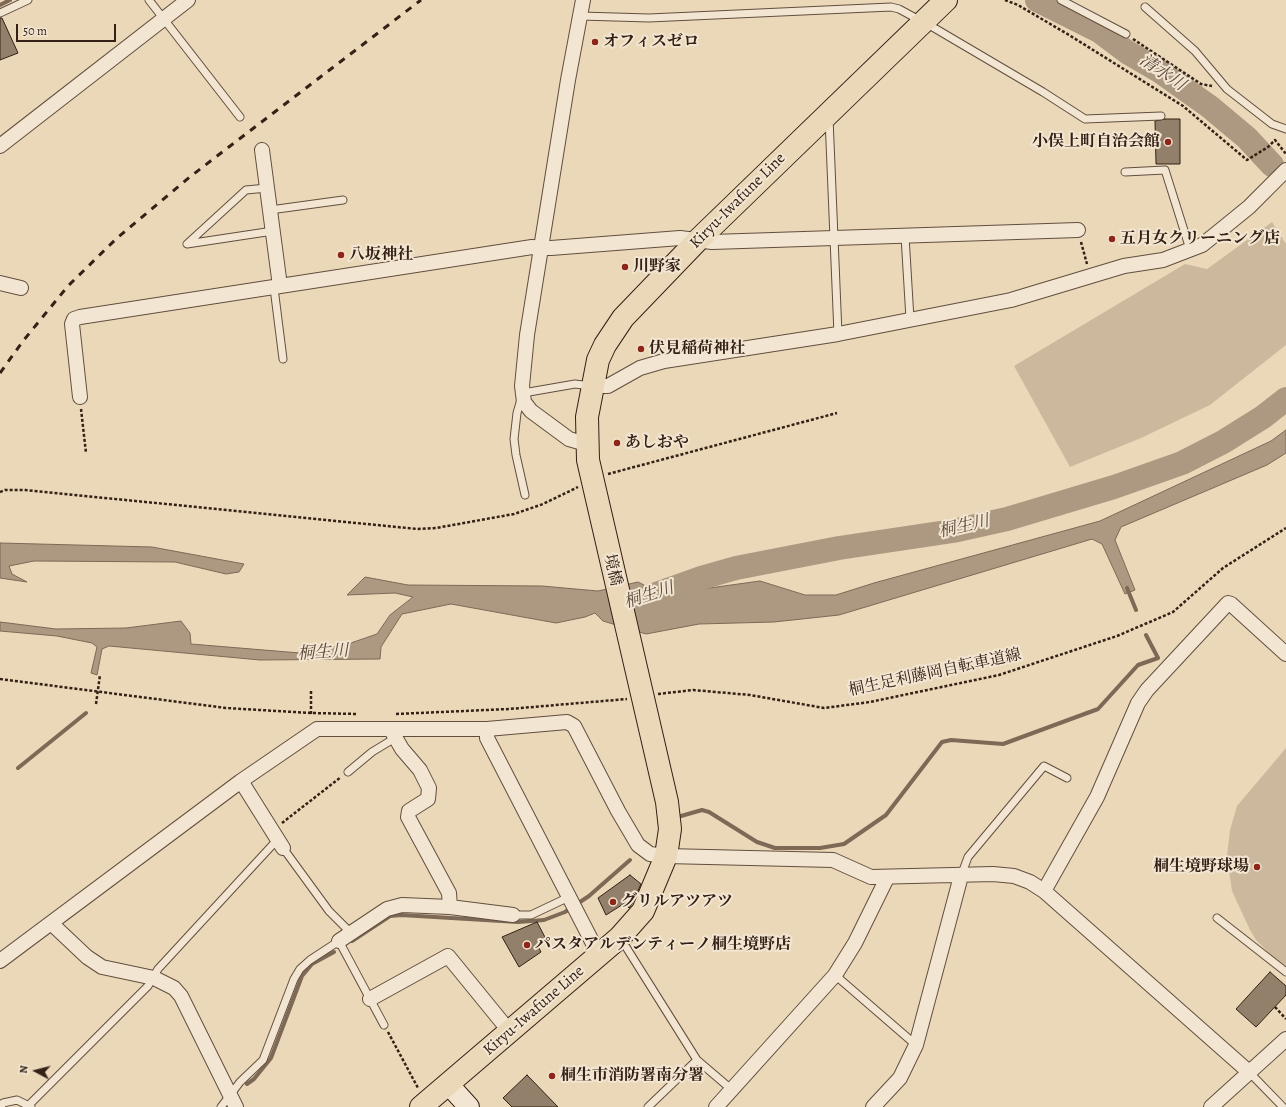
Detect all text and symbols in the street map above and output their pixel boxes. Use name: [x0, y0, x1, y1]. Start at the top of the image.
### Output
scale bar: [18, 16, 118, 42]
text: 50 m: [23, 23, 47, 39]
place label: オフィスゼロ: [603, 32, 699, 52]
marker: オフィスゼロ: [590, 37, 600, 47]
water label: 清水川: [1135, 50, 1189, 96]
place label: 小俣上町自治会館: [1032, 132, 1160, 152]
marker: 小俣上町自治会館: [1163, 137, 1173, 147]
street label: Kiryu-Iwafune Line: [686, 149, 790, 253]
place label: 五月女クリーニング店: [1120, 229, 1280, 249]
marker: 五月女クリーニング店: [1107, 234, 1117, 244]
place label: 八坂神社: [349, 245, 413, 265]
marker: 八坂神社: [336, 250, 346, 260]
place label: 川野家: [633, 257, 681, 277]
marker: 川野家: [620, 262, 630, 272]
place label: 伏見稲荷神社: [649, 339, 745, 359]
marker: 伏見稲荷神社: [636, 344, 646, 354]
place label: あしおや: [625, 433, 689, 453]
marker: あしおや: [612, 438, 622, 448]
water label: 桐生川: [937, 511, 991, 543]
street label: 境橋: [599, 552, 625, 588]
water label: 桐生川: [622, 578, 676, 614]
water label: 桐生川: [297, 641, 349, 665]
street label: 桐生足利藤岡自転車道線: [847, 645, 1023, 701]
place label: 桐生境野球場: [1153, 857, 1249, 877]
marker: 桐生境野球場: [1252, 862, 1262, 872]
place label: グリルアツアツ: [621, 892, 733, 912]
marker: グリルアツアツ: [608, 897, 618, 907]
place label: パスタアルデンティーノ桐生境野店: [535, 935, 791, 955]
marker: パスタアルデンティーノ桐生境野店: [522, 940, 532, 950]
street label: Kiryu-Iwafune Line: [480, 962, 588, 1060]
north arrow: [16, 1051, 56, 1091]
text: N: [16, 1065, 32, 1074]
place label: 桐生市消防署南分署: [560, 1066, 704, 1086]
marker: 桐生市消防署南分署: [547, 1071, 557, 1081]

